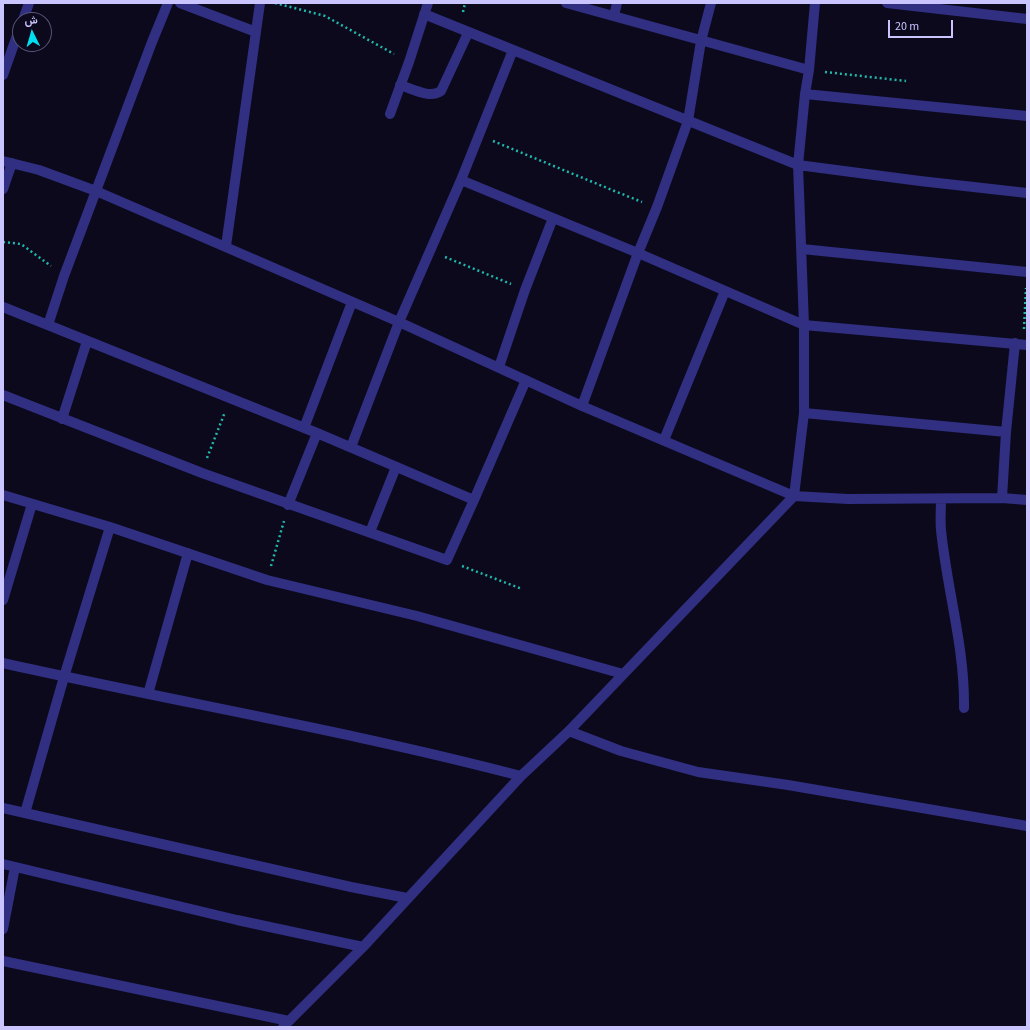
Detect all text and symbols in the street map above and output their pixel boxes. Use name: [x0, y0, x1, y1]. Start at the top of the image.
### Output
north arrow: [12, 12, 52, 52]
text: ش: [24, 12, 38, 29]
scale bar: [890, 12, 955, 38]
text: 20 m: [895, 18, 919, 35]

